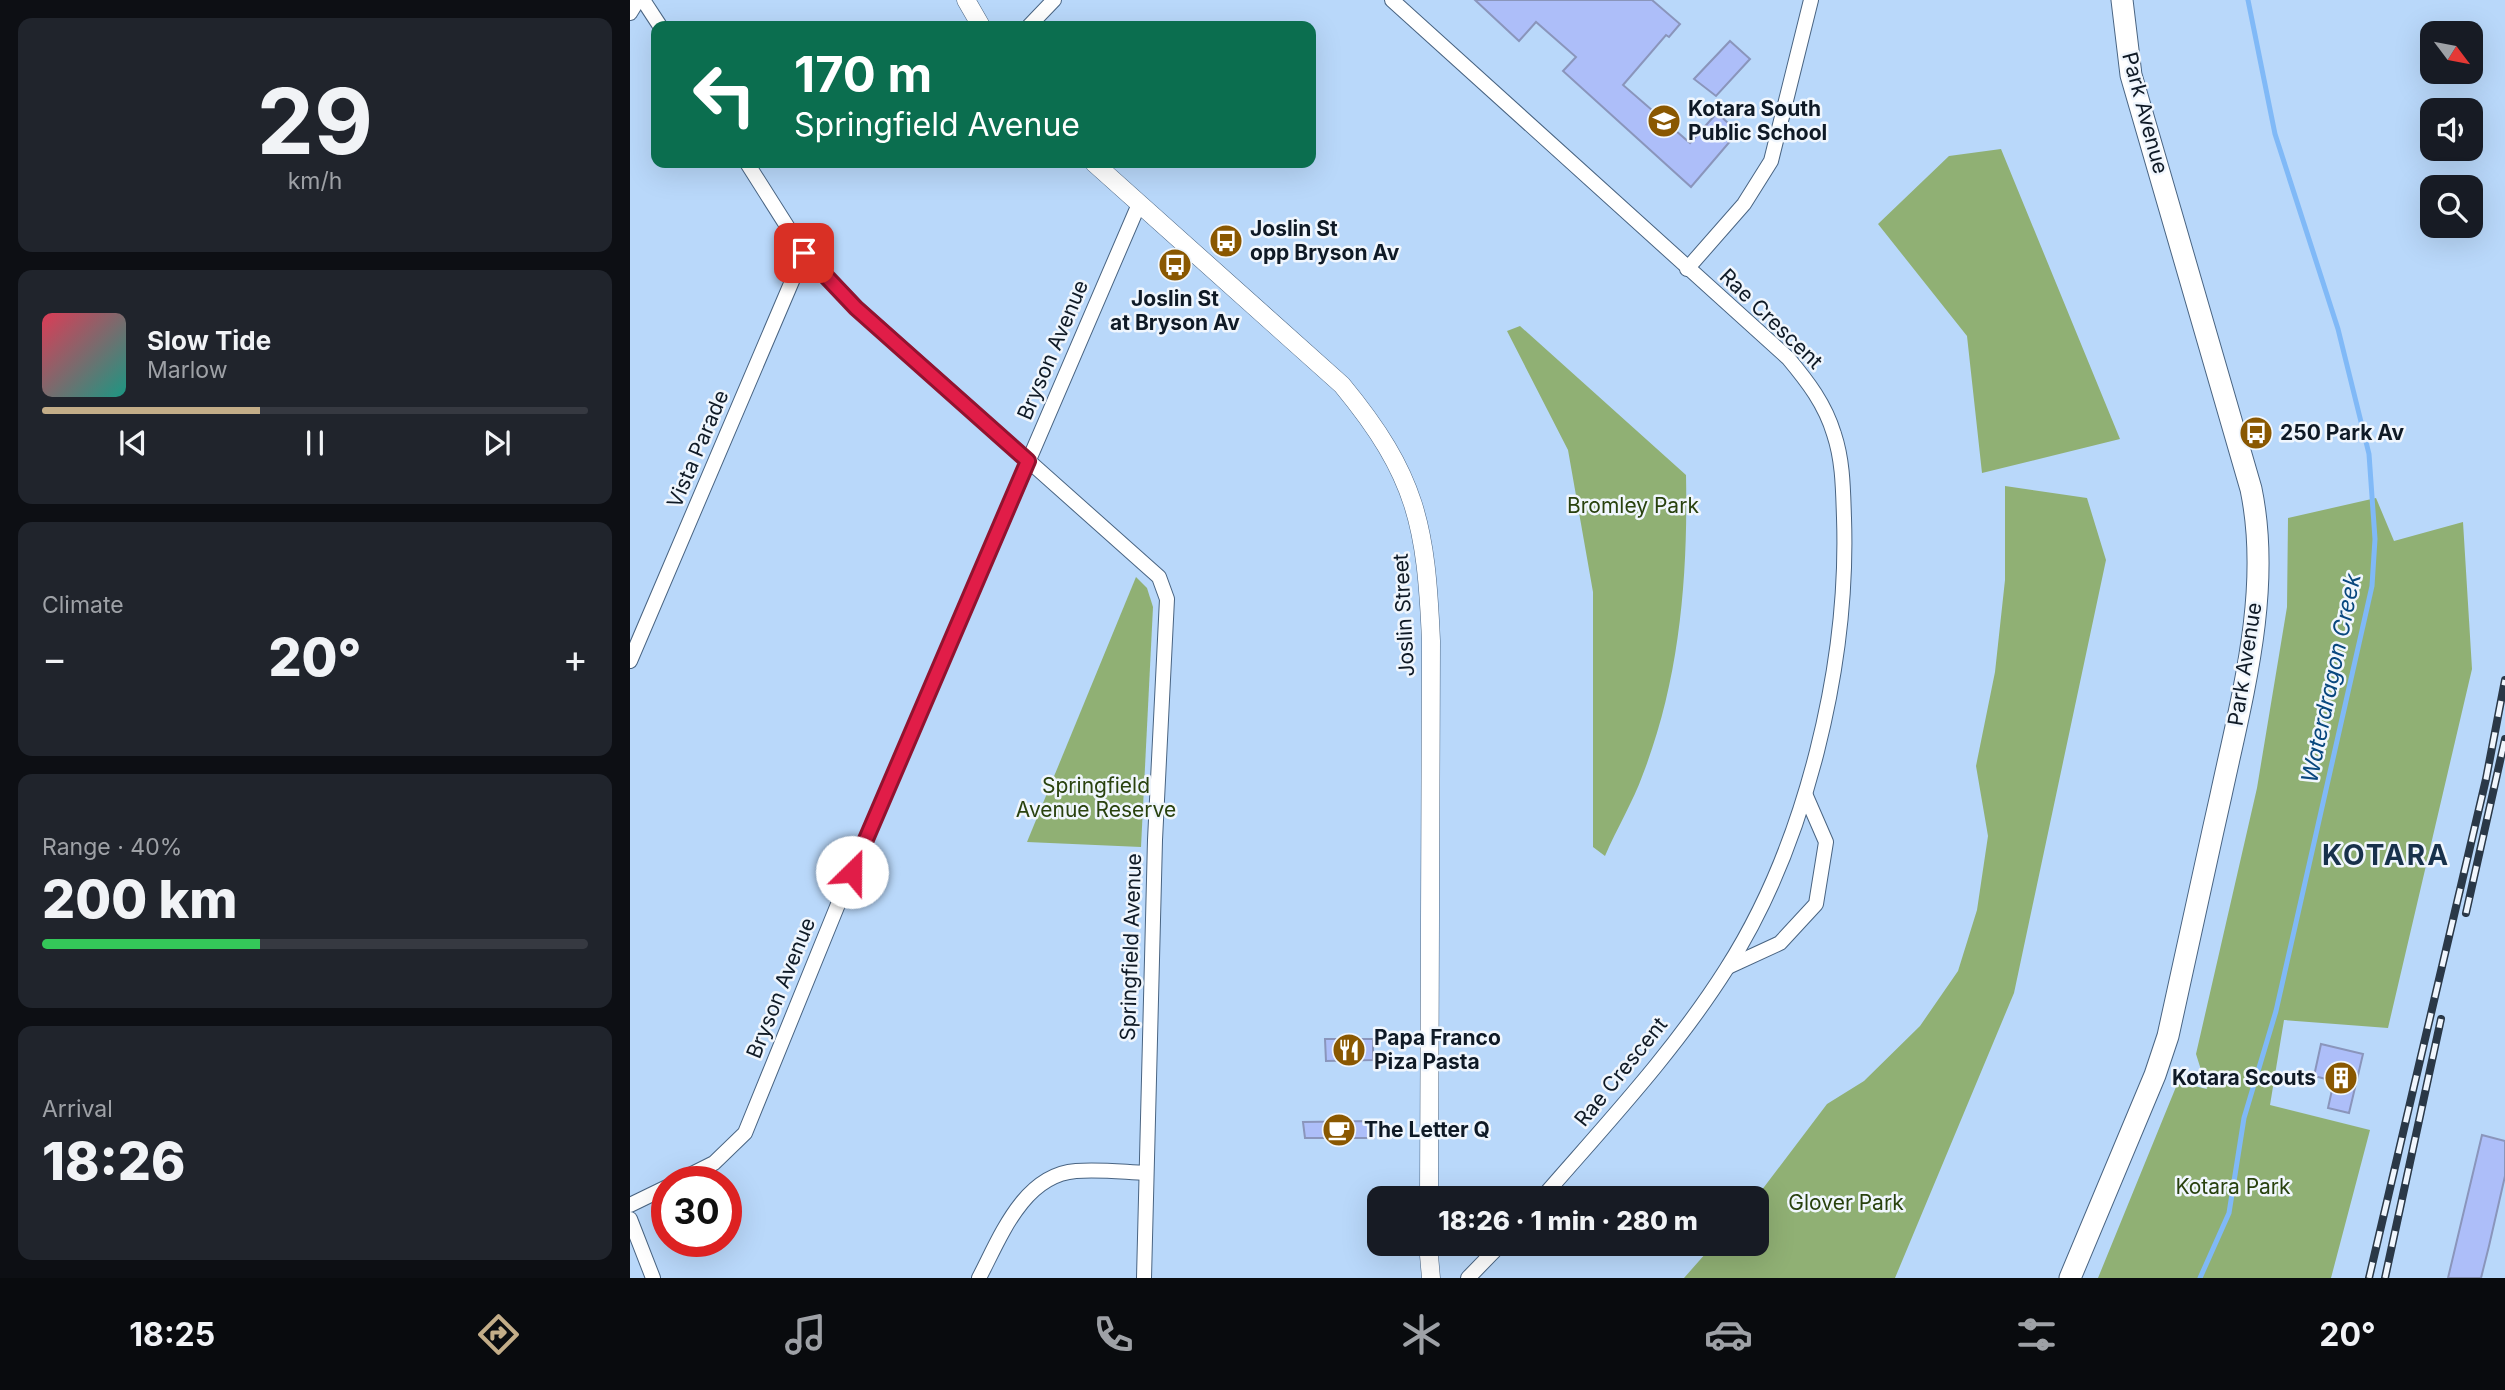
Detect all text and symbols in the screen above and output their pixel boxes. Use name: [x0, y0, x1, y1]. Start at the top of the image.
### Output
north arrow: [2420, 21, 2483, 84]
map controls: [2420, 21, 2483, 238]
text: 170 m: [794, 45, 932, 104]
icon: left: [679, 49, 770, 140]
street label: Park Avenue: [2117, 49, 2174, 176]
text: 29: [257, 66, 373, 176]
place label: Kotara South Public School: [1688, 96, 1827, 145]
button: sound: [2420, 98, 2483, 161]
school or university icon: Kotara South Public School: [1645, 102, 1683, 140]
text: Springfield Avenue: [794, 105, 1080, 144]
text: km/h: [288, 167, 342, 195]
button: search: [2420, 175, 2483, 238]
place label: Joslin St opp Bryson Av: [1250, 216, 1400, 265]
bus stop icon: Joslin St opp Bryson Av: [1207, 222, 1245, 260]
pin: [774, 223, 834, 283]
icon: arrive: [785, 234, 823, 272]
bus stop icon: Joslin St at Bryson Av: [1156, 246, 1194, 284]
street label: Rae Crescent: [1715, 263, 1828, 374]
street label: Bryson Avenue: [1012, 276, 1093, 424]
place label: Joslin St at Bryson Av: [1110, 286, 1240, 335]
text: Slow Tide: [147, 325, 271, 356]
text: Marlow: [147, 356, 227, 384]
street label: Vista Parade: [662, 386, 734, 511]
bus stop icon: 250 Park Av: [2237, 414, 2275, 452]
place label: 250 Park Av: [2280, 420, 2405, 445]
icon: previous: [114, 424, 152, 462]
icon: pause: [296, 424, 334, 462]
icon: next: [478, 424, 516, 462]
park label: Bromley Park: [1567, 493, 1699, 518]
street label: Joslin Street: [1388, 553, 1419, 677]
water label: Waterdragon Creek: [2295, 570, 2367, 785]
text: Climate: [42, 591, 124, 619]
street label: Park Avenue: [2222, 600, 2267, 727]
text: 20°: [268, 626, 362, 689]
text: −: [42, 635, 67, 681]
text: +: [563, 635, 588, 681]
park label: Springfield Avenue Reserve: [1016, 773, 1176, 822]
text: Range · 40%: [42, 833, 182, 861]
position arrow: [815, 835, 889, 909]
district label: KOTARA: [2322, 838, 2450, 872]
street label: Springfield Avenue: [1115, 853, 1146, 1041]
text: 200 km: [42, 868, 238, 931]
street label: Bryson Avenue: [741, 914, 820, 1062]
street label: Rae Crescent: [1569, 1012, 1672, 1131]
place label: Papa Franco Piza Pasta: [1374, 1025, 1501, 1074]
restaurant icon: Papa Franco Piza Pasta: [1330, 1031, 1368, 1069]
building icon: Kotara Scouts: [2322, 1059, 2360, 1097]
place label: Kotara Scouts: [2172, 1065, 2316, 1090]
text: Arrival: [42, 1095, 113, 1123]
cafe icon: The Letter Q: [1320, 1111, 1358, 1149]
place label: The Letter Q: [1364, 1117, 1490, 1142]
text: 18:26: [42, 1130, 185, 1193]
speed limit sign: 30: [651, 1166, 742, 1257]
park label: Kotara Park: [2175, 1174, 2291, 1199]
park label: Glover Park: [1788, 1190, 1904, 1215]
text: 18:26 · 1 min · 280 m: [1438, 1205, 1698, 1236]
icon: directions: [474, 1310, 523, 1359]
icon: music: [781, 1310, 830, 1359]
icon: phone: [1089, 1310, 1138, 1359]
icon: climate: [1397, 1310, 1446, 1359]
icon: car: [1704, 1310, 1753, 1359]
icon: filters: [2012, 1310, 2061, 1359]
text: 18:25: [129, 1315, 215, 1354]
text: 20°: [2319, 1315, 2376, 1354]

